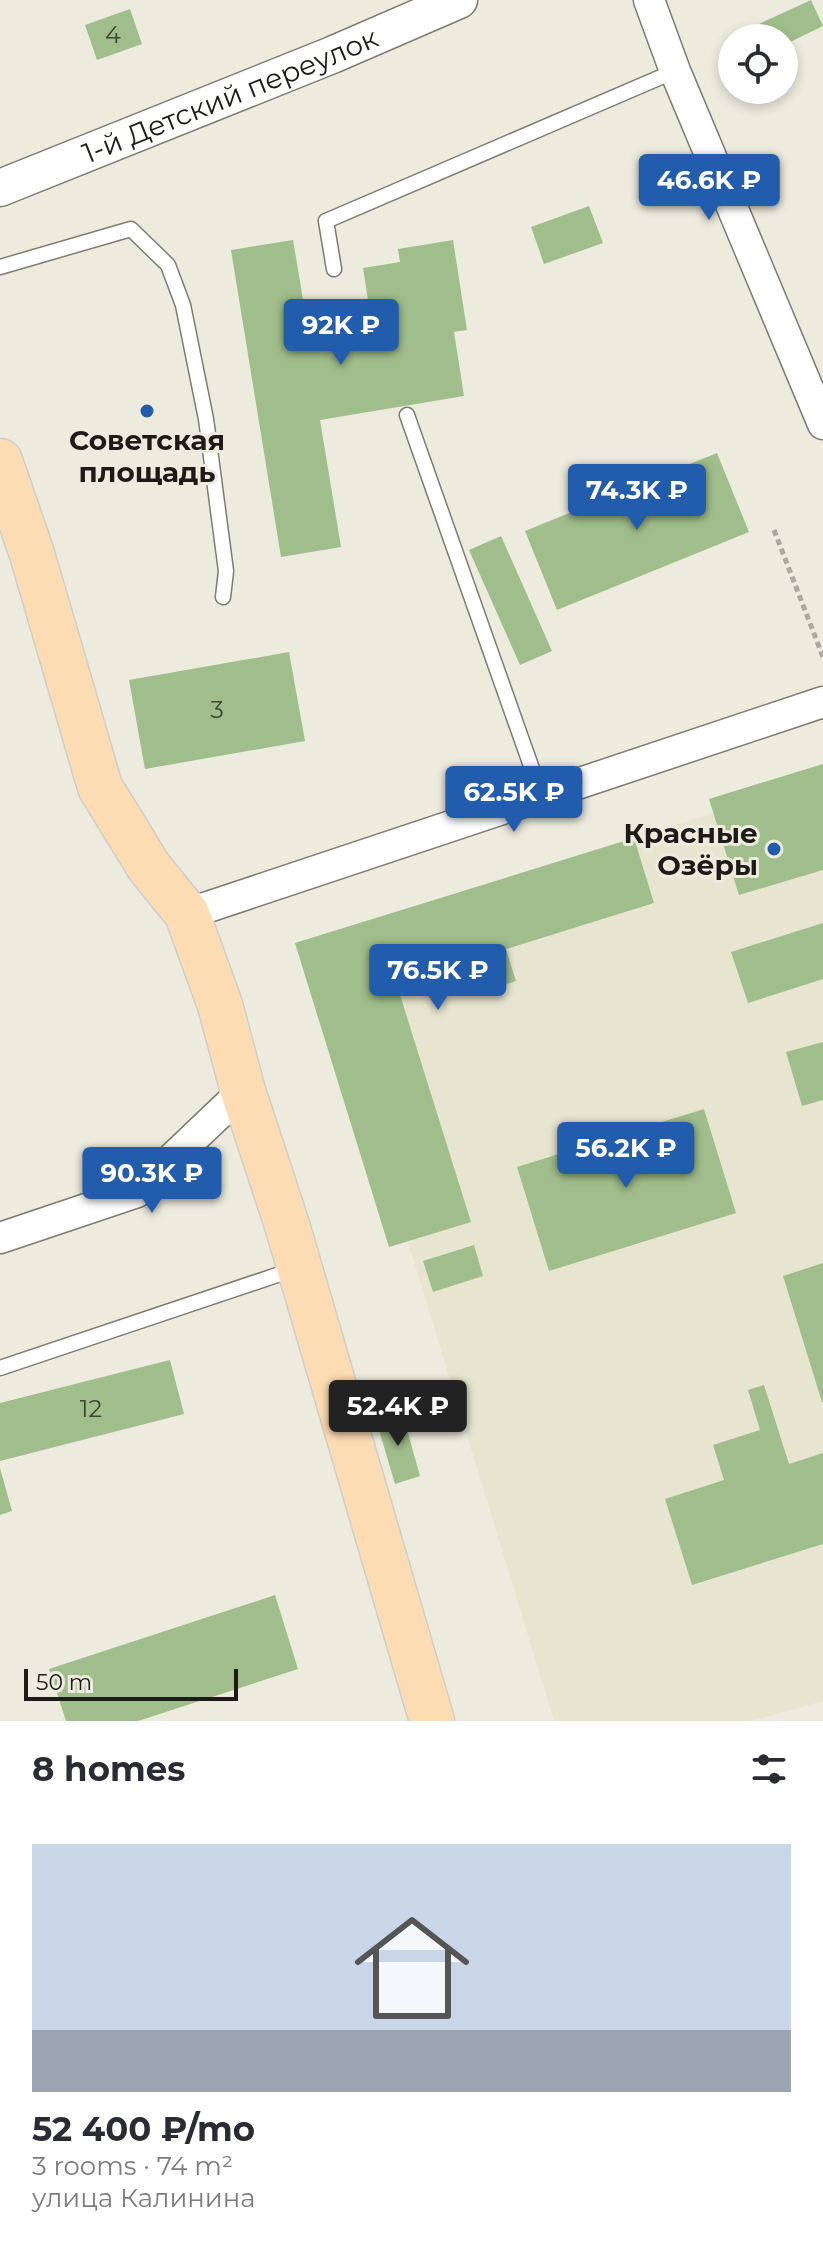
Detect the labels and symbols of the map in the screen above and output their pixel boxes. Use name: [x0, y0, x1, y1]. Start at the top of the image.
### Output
street label: 1-й Детский переулок: [77, 20, 383, 170]
house number: 4: [105, 20, 121, 49]
pin: 46.6K ₽: [635, 154, 783, 222]
pin: 92K ₽: [285, 299, 397, 367]
marker: Советская площадь: [138, 402, 156, 420]
place label: Советская площадь: [69, 423, 225, 489]
pin: 74.3K ₽: [563, 464, 711, 532]
house number: 3: [210, 695, 224, 724]
pin: 62.5K ₽: [440, 766, 588, 834]
place label: Красные Озёры: [624, 816, 758, 882]
marker: Красные Озёры: [765, 840, 783, 858]
pin: 76.5K ₽: [364, 944, 512, 1012]
pin: 56.2K ₽: [552, 1122, 700, 1190]
pin: 90.3K ₽: [78, 1147, 226, 1215]
pin: 52.4K ₽: [324, 1380, 472, 1448]
house number: 12: [80, 1394, 102, 1423]
scale bar: [24, 1665, 238, 1701]

